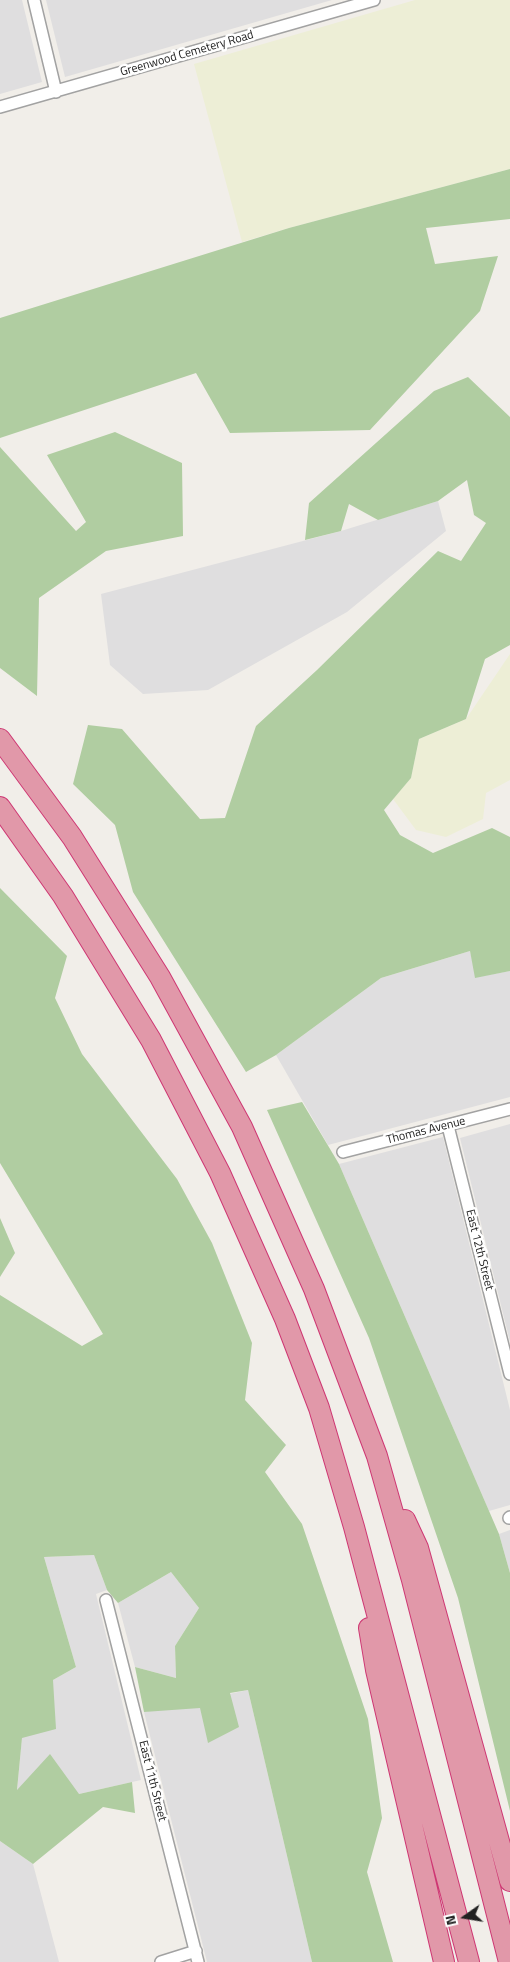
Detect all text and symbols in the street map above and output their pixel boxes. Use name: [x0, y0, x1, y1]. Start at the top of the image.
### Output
street label: Greenwood Cemetery Road: [119, 28, 255, 80]
street label: Thomas Avenue: [385, 1114, 467, 1148]
street label: East 12th Street: [462, 1208, 496, 1292]
street label: East 11th Street: [135, 1739, 169, 1823]
north arrow: [440, 1892, 490, 1942]
text: N: [439, 1913, 461, 1928]

